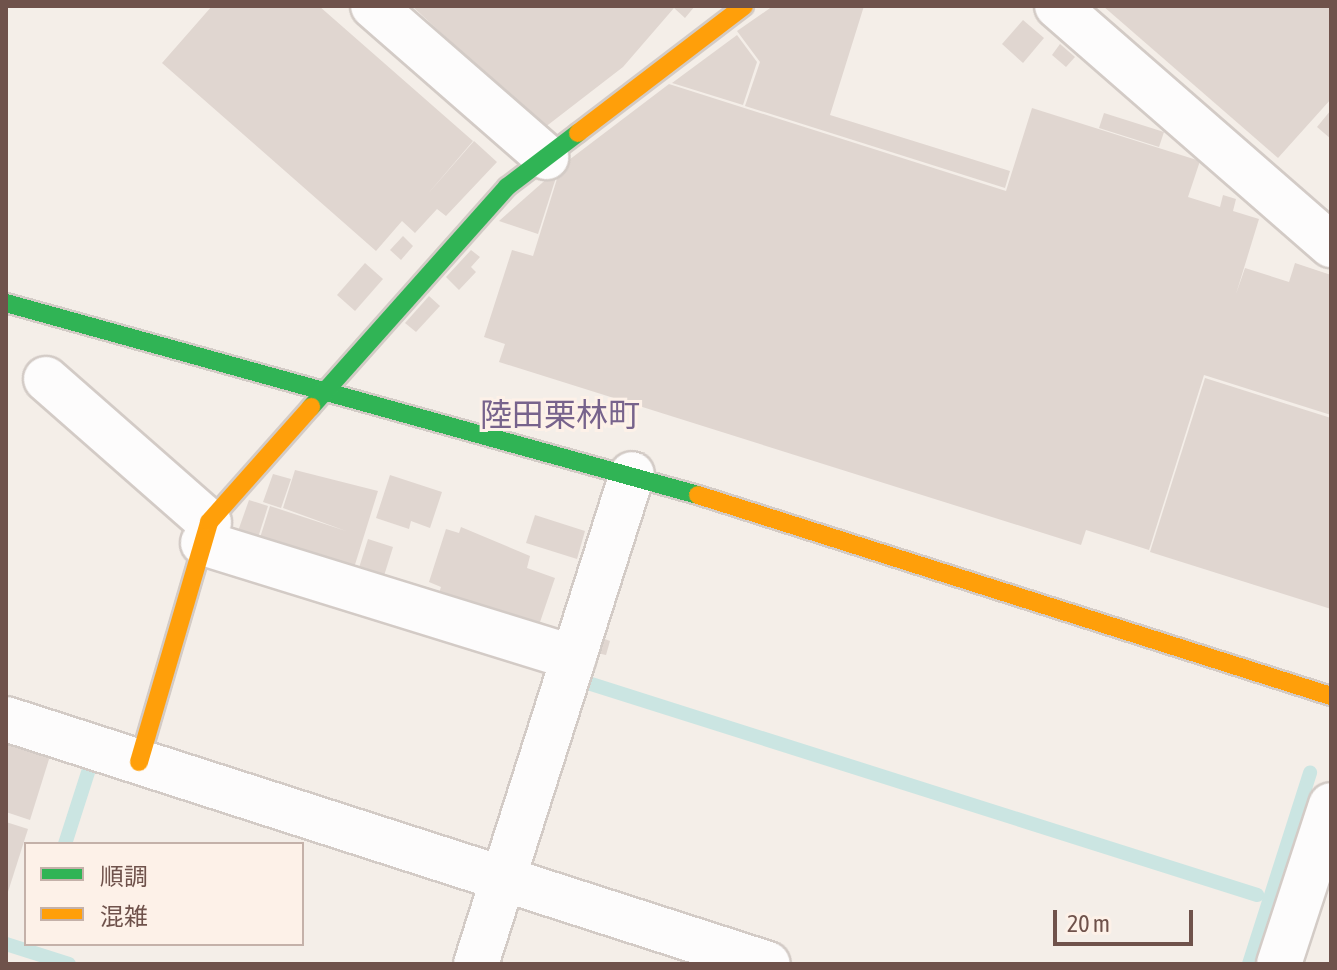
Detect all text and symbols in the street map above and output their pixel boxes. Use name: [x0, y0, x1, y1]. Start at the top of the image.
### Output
district label: 陸田栗林町: [480, 396, 640, 434]
legend: [24, 842, 304, 946]
text: 順調: [100, 863, 148, 890]
scale bar: [1057, 894, 1197, 944]
text: 混雑: [100, 903, 148, 930]
text: 20 m: [1067, 910, 1110, 937]

